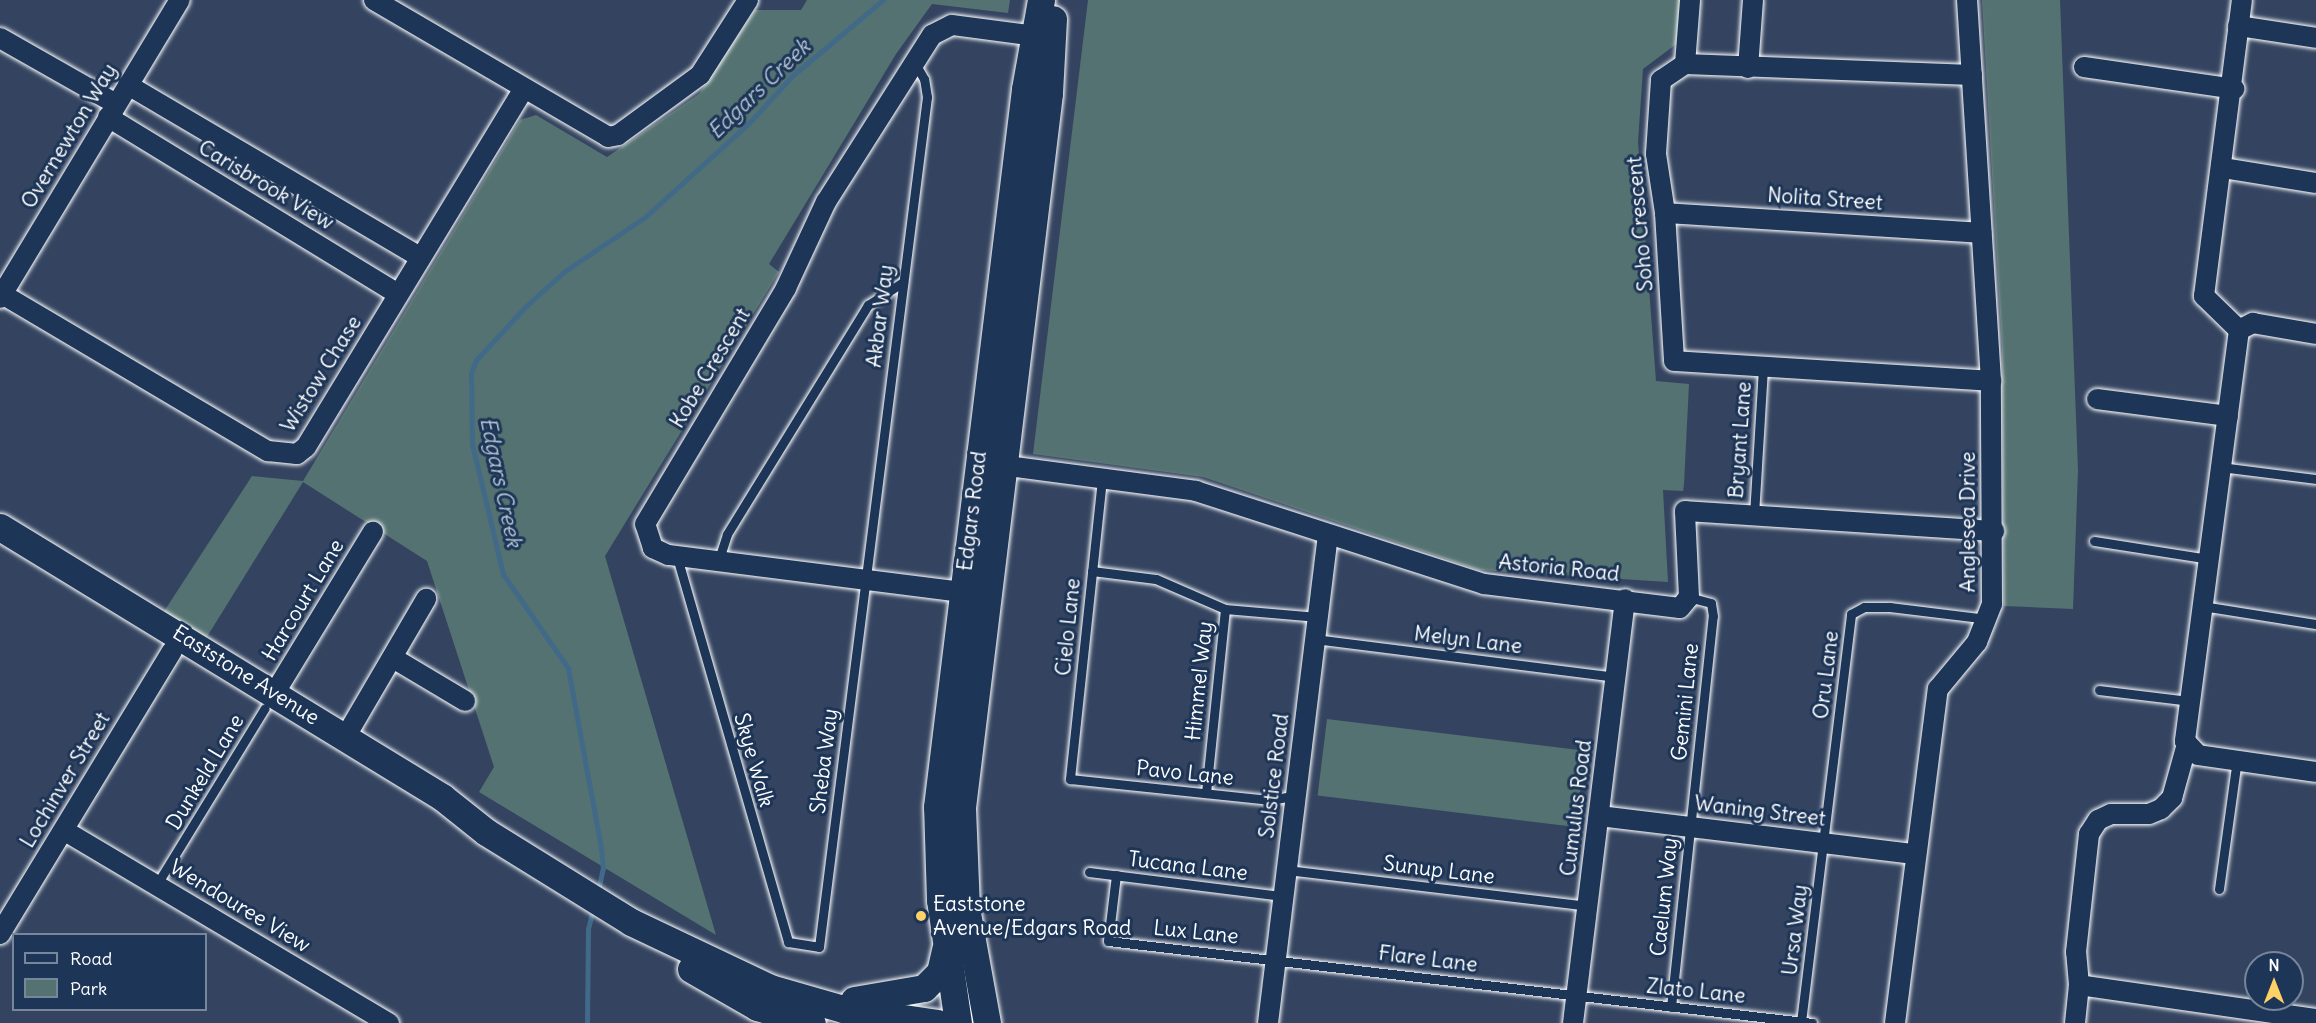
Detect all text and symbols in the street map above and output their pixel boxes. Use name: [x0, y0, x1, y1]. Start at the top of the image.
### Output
water label: Edgars Creek: [702, 34, 816, 144]
street label: Overnewton Way: [16, 59, 122, 213]
street label: Carisbrook View: [194, 135, 338, 235]
street label: Soho Crescent: [1622, 155, 1658, 293]
street label: Nolita Street: [1766, 182, 1884, 216]
street label: Akbar Way: [861, 263, 899, 369]
street label: Kobe Crescent: [664, 303, 756, 433]
street label: Wistow Chase: [275, 311, 367, 437]
street label: Bryant Lane: [1723, 381, 1757, 499]
water label: Edgars Creek: [474, 415, 528, 549]
street label: Edgars Road: [952, 450, 992, 572]
street label: Anglesea Drive: [1955, 452, 1981, 592]
street label: Harcourt Lane: [257, 535, 349, 665]
street label: Astoria Road: [1497, 549, 1621, 587]
street label: Cielo Lane: [1050, 577, 1086, 677]
street label: Eaststone Avenue: [168, 620, 324, 730]
street label: Himmel Way: [1180, 620, 1218, 742]
street label: Melyn Lane: [1413, 621, 1523, 659]
street label: Oru Lane: [1808, 629, 1844, 721]
street label: Gemini Lane: [1666, 642, 1704, 762]
street label: Sheba Way: [805, 707, 843, 815]
street label: Lochinver Street: [15, 708, 115, 852]
street label: Dunkeld Lane: [161, 710, 249, 834]
street label: Skye Walk: [729, 710, 779, 810]
street label: Solstice Road: [1254, 712, 1294, 840]
street label: Cumulus Road: [1555, 738, 1597, 878]
street label: Pavo Lane: [1135, 755, 1235, 791]
street label: Waning Street: [1693, 790, 1827, 832]
street label: Caelum Way: [1645, 836, 1683, 958]
street label: Tucana Lane: [1127, 846, 1249, 886]
street label: Sunup Lane: [1382, 851, 1496, 889]
street label: Wendouree View: [165, 854, 315, 958]
street label: Ursa Way: [1777, 883, 1813, 977]
place label: Eaststone Avenue/Edgars Road: [933, 891, 1131, 941]
marker: Eaststone Avenue/Edgars Road: [914, 909, 928, 923]
street label: Lux Lane: [1152, 915, 1240, 949]
legend: [12, 933, 207, 1011]
street label: Flare Lane: [1377, 940, 1479, 978]
text: Road: [70, 947, 112, 970]
north arrow: [2244, 951, 2304, 1011]
text: N: [2268, 955, 2280, 975]
street label: Zlato Lane: [1645, 973, 1747, 1009]
text: Park: [70, 977, 107, 1000]

